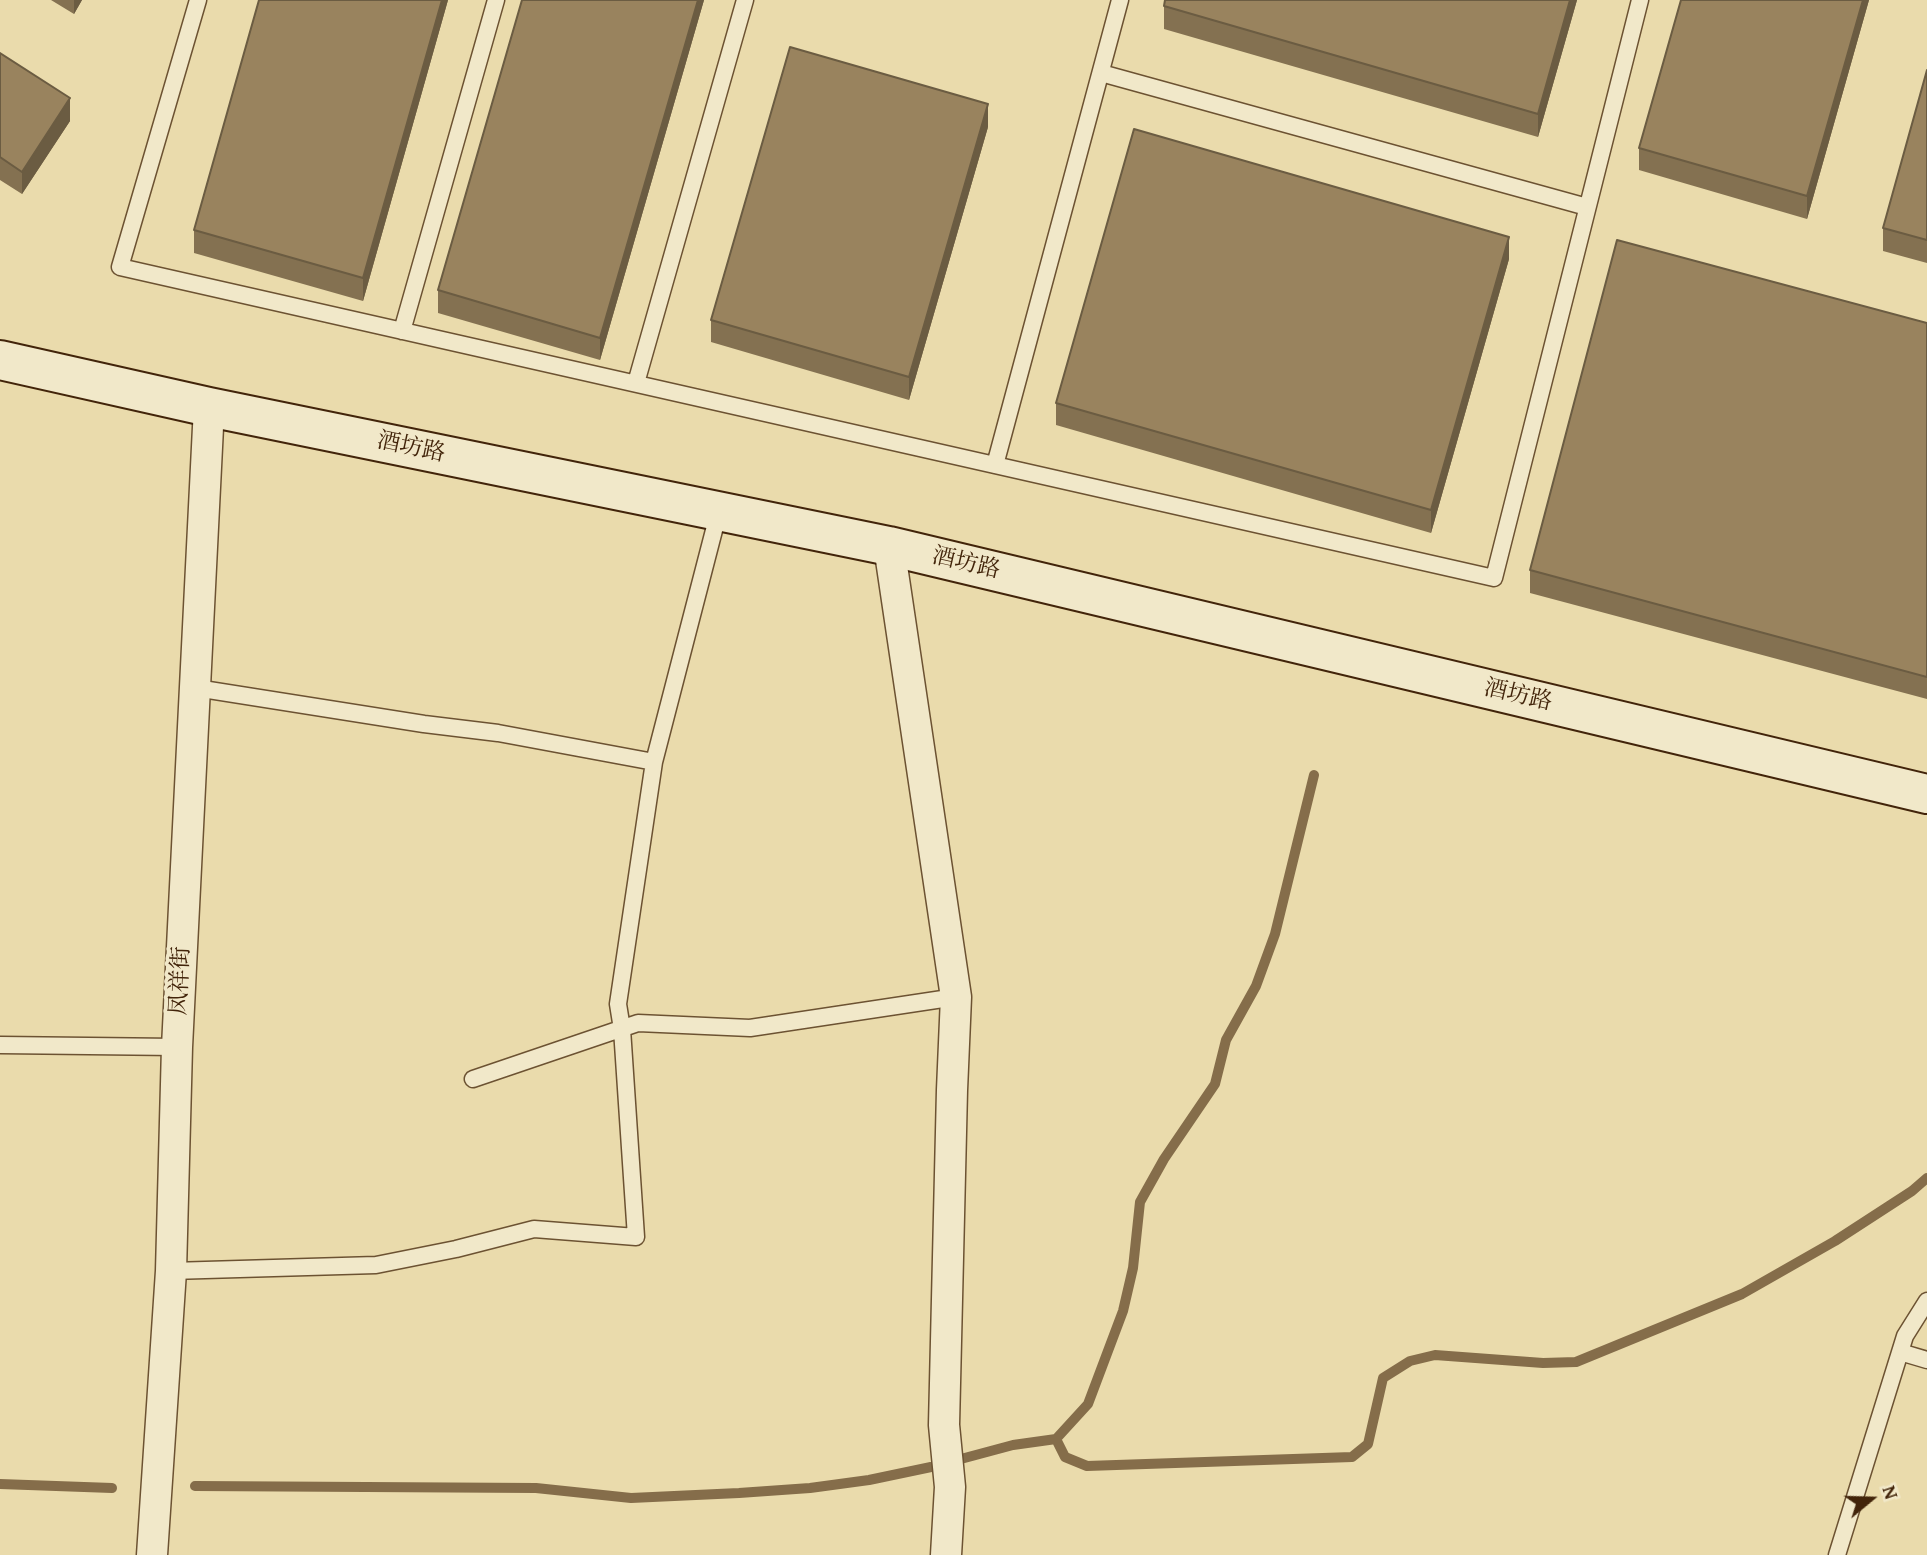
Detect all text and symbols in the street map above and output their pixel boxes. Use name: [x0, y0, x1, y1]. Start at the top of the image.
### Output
street label: 酒坊路: [374, 427, 448, 469]
street label: 酒坊路: [929, 543, 1003, 585]
street label: 酒坊路: [1481, 675, 1555, 717]
street label: 凤祥街: [165, 946, 197, 1016]
north arrow: [1836, 1464, 1906, 1534]
text: N: [1876, 1482, 1906, 1503]

